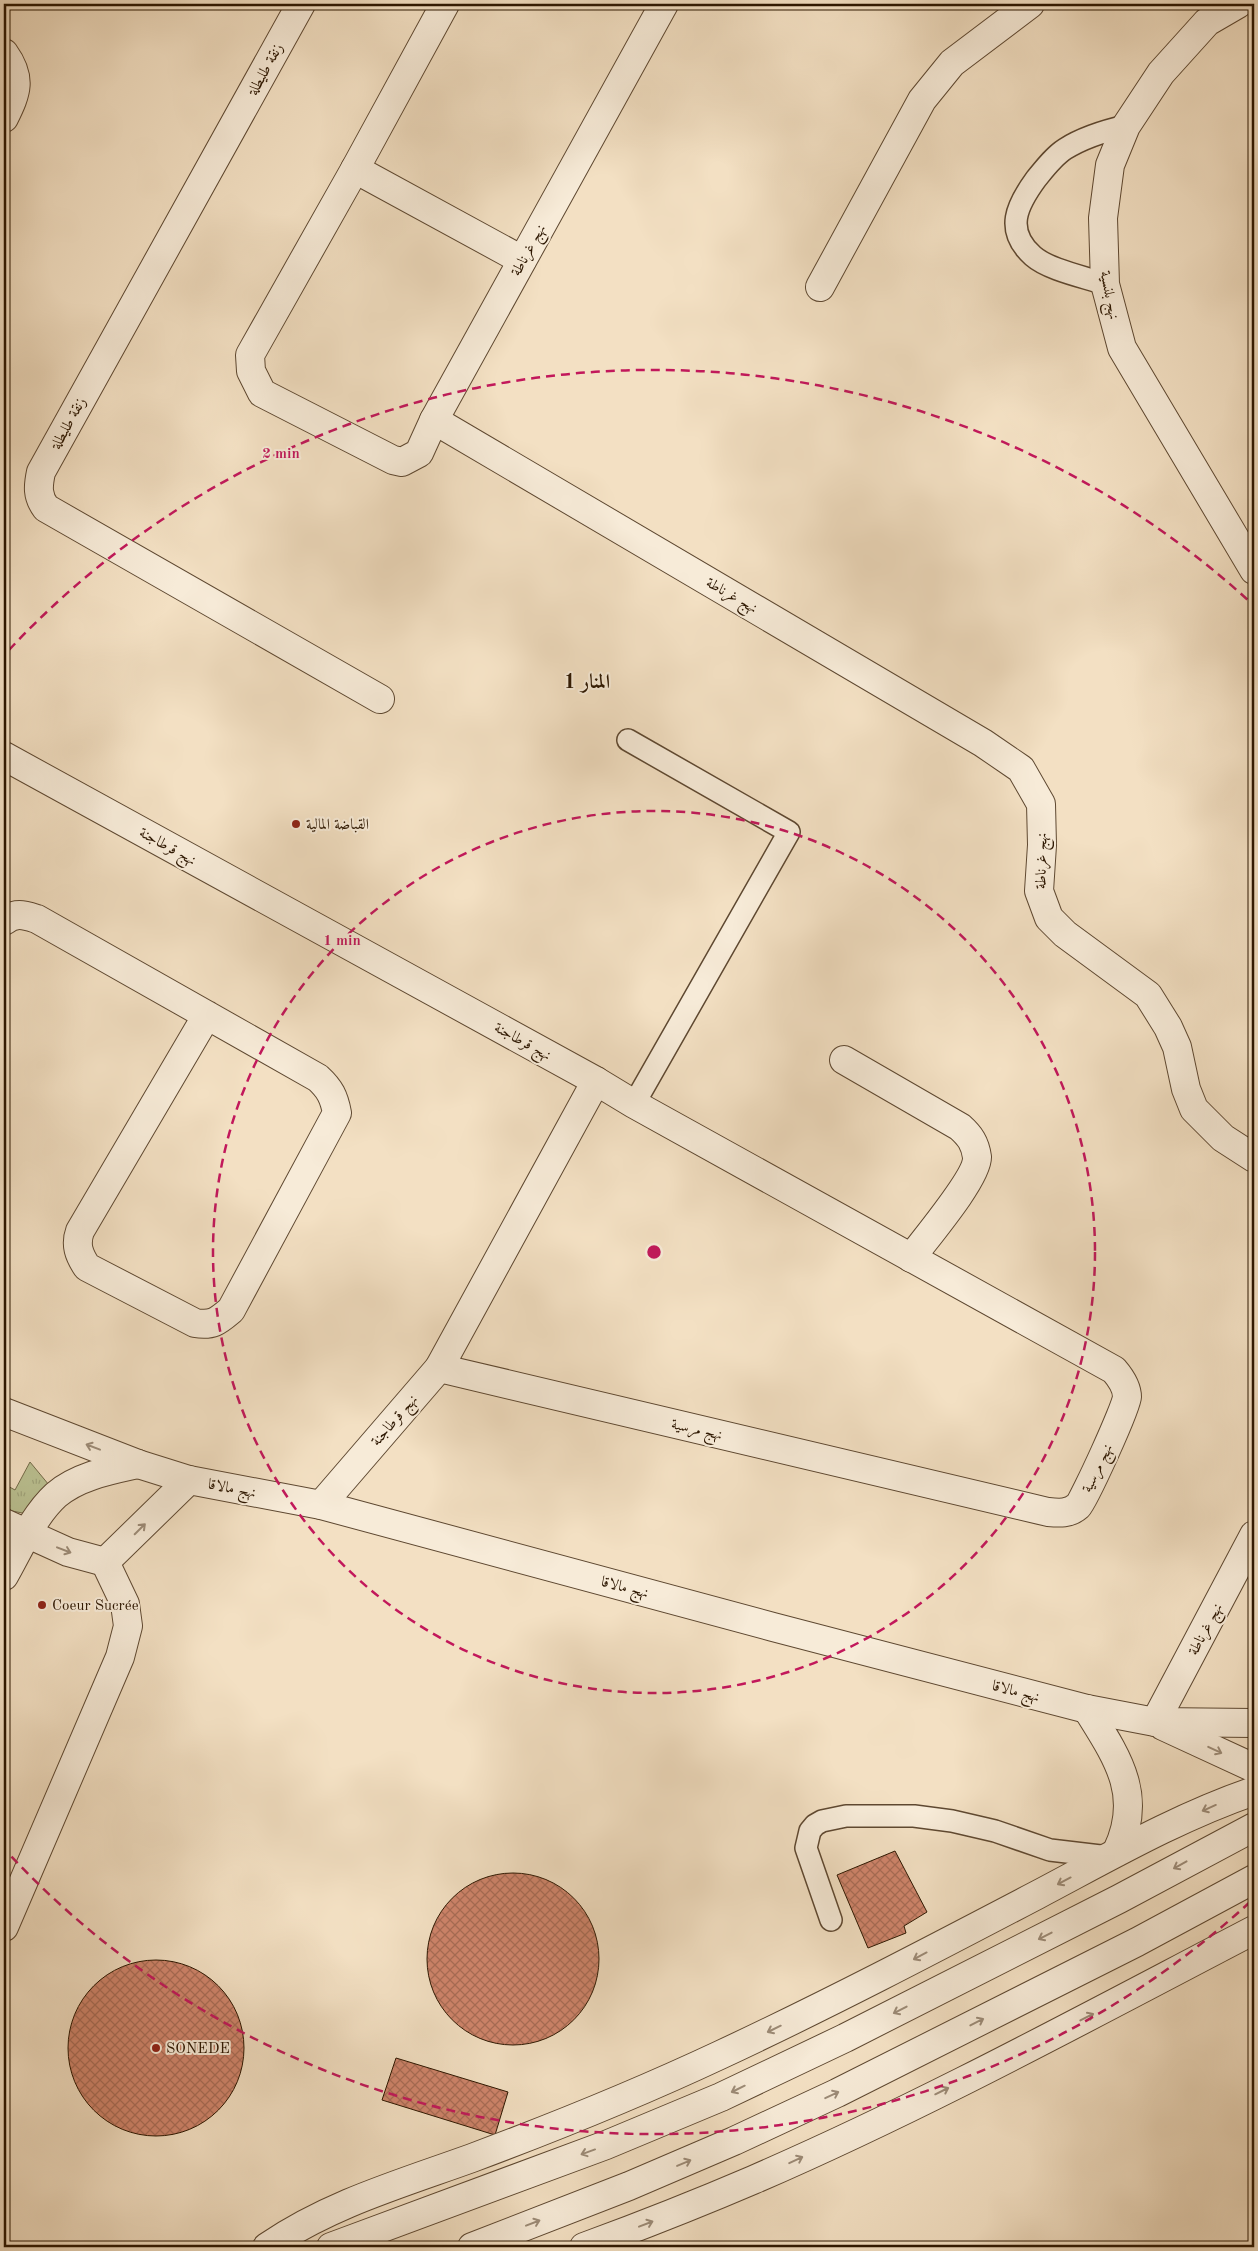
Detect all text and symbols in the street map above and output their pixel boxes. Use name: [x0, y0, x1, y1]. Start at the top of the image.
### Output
street label: زنقة طليطلة: [246, 41, 287, 99]
street label: نهج غرناطة: [509, 222, 554, 281]
street label: نهج بلنسية: [1092, 270, 1121, 322]
street label: زنقة طليطلة: [49, 395, 90, 453]
text: 2 min: [262, 447, 300, 462]
street label: نهج غرناطة: [701, 576, 759, 621]
district label: المنار 1: [564, 672, 610, 693]
marker: القباضة المالية: [290, 818, 302, 830]
place label: القباضة المالية: [306, 818, 369, 833]
street label: نهج قرطاجنة: [134, 826, 198, 873]
street label: نهج غرناطة: [1035, 833, 1055, 889]
text: 1 min: [323, 934, 361, 949]
street label: نهج قرطاجنة: [489, 1021, 553, 1068]
centre of rings: [645, 1243, 663, 1261]
street label: نهج قرطاجنة: [369, 1393, 425, 1453]
street label: نهج مرسية: [669, 1417, 724, 1448]
one-way arrow: [86, 1442, 101, 1451]
street label: نهج مرسية: [1080, 1442, 1121, 1497]
street label: نهج مالاقا: [206, 1477, 257, 1506]
one-way arrow: [134, 1522, 146, 1535]
one-way arrow: [56, 1546, 71, 1555]
street label: نهج مالاقا: [598, 1575, 650, 1607]
marker: Coeur Sucrée: [36, 1599, 48, 1611]
place label: Coeur Sucrée: [52, 1599, 139, 1614]
street label: نهج غرناطة: [1186, 1601, 1231, 1661]
street label: نهج مالاقا: [989, 1679, 1041, 1711]
one-way arrow: [1207, 1746, 1222, 1755]
one-way arrow: [1202, 1804, 1217, 1813]
one-way arrow: [1173, 1861, 1187, 1871]
one-way arrow: [1056, 1876, 1071, 1886]
one-way arrow: [1037, 1931, 1052, 1941]
one-way arrow: [912, 1951, 927, 1961]
one-way arrow: [892, 2005, 907, 2015]
one-way arrow: [1079, 2012, 1094, 2021]
one-way arrow: [969, 2017, 984, 2026]
one-way arrow: [767, 2025, 782, 2034]
marker: SONEDE: [150, 2042, 162, 2054]
place label: SONEDE: [166, 2042, 230, 2057]
one-way arrow: [731, 2085, 746, 2094]
one-way arrow: [935, 2086, 950, 2096]
one-way arrow: [824, 2090, 839, 2100]
one-way arrow: [581, 2148, 596, 2157]
one-way arrow: [788, 2155, 803, 2165]
one-way arrow: [676, 2157, 691, 2167]
one-way arrow: [525, 2218, 541, 2227]
one-way arrow: [638, 2219, 653, 2228]

